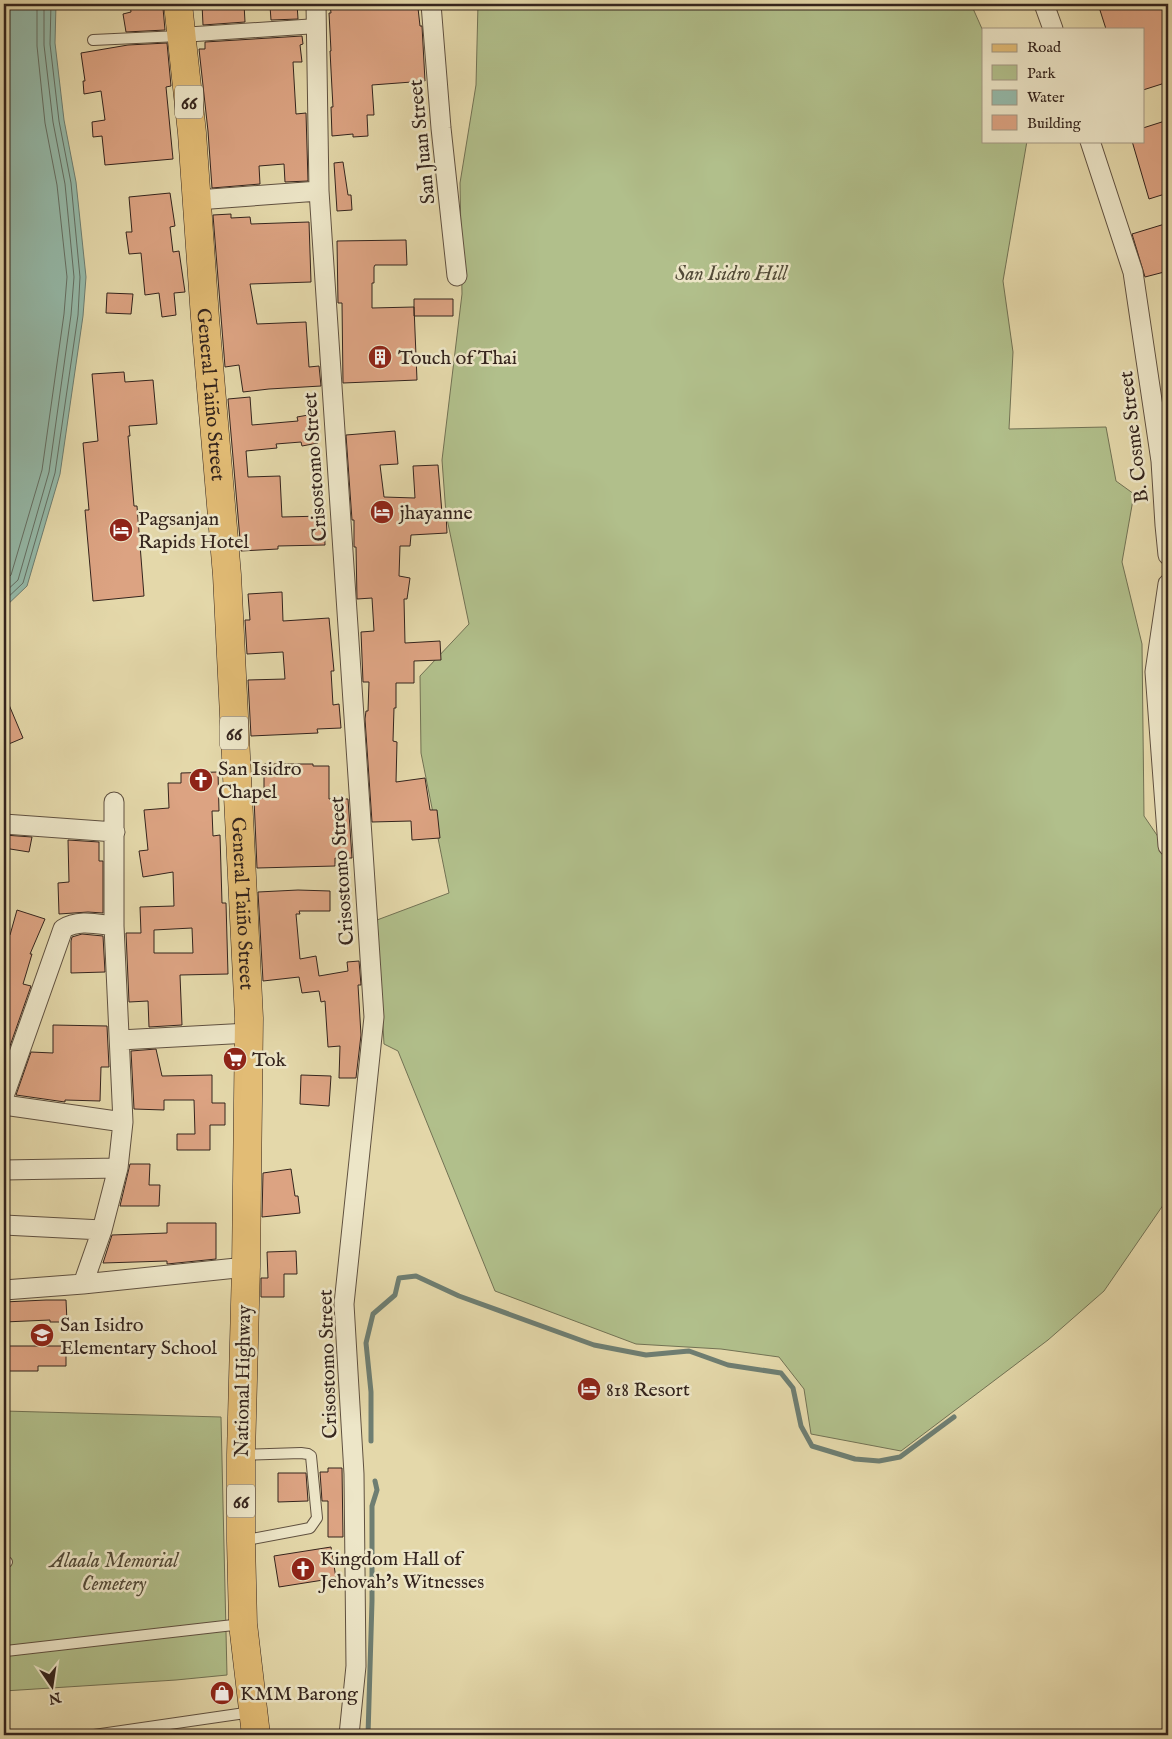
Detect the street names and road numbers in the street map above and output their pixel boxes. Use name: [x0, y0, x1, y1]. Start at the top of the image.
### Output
street label: San Juan Street: [403, 78, 441, 205]
road number: 66: [175, 85, 203, 118]
street label: General Taiño Street: [190, 307, 230, 482]
street label: B. Cosme Street: [1114, 369, 1155, 504]
street label: Crisostomo Street: [298, 391, 333, 542]
road number: 66: [220, 716, 248, 750]
street label: Crisostomo Street: [325, 795, 360, 946]
street label: General Taiño Street: [225, 816, 259, 991]
street label: Crisostomo Street: [313, 1289, 344, 1439]
street label: National Highway: [230, 1304, 257, 1457]
road number: 66: [227, 1484, 255, 1518]

